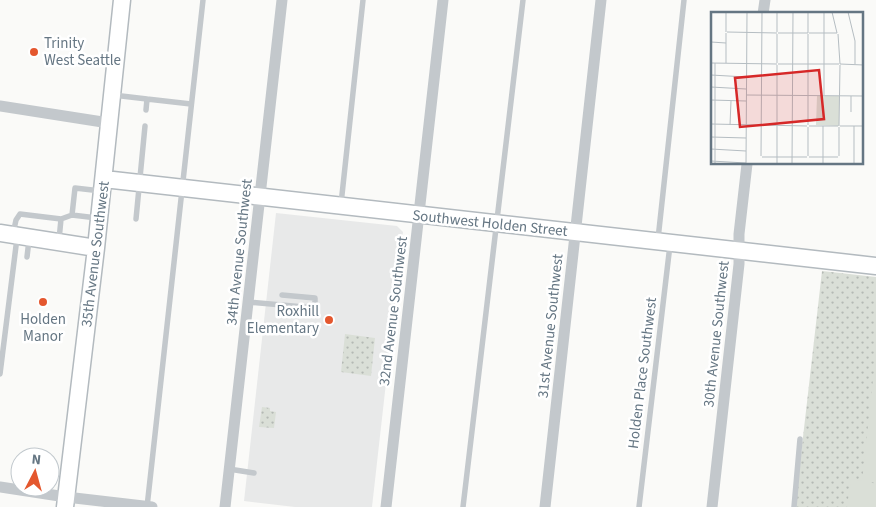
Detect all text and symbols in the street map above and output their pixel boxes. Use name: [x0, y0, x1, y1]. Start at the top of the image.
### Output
inset map: [711, 12, 864, 165]
place label: Trinity West Seattle: [44, 33, 121, 71]
marker: Trinity West Seattle: [28, 46, 40, 58]
street label: 34th Avenue Southwest: [221, 178, 258, 326]
street label: 35th Avenue Southwest: [76, 180, 115, 328]
street label: Southwest Holden Street: [411, 205, 569, 242]
street label: 32nd Avenue Southwest: [374, 235, 413, 387]
street label: 31st Avenue Southwest: [532, 253, 569, 399]
street label: 30th Avenue Southwest: [698, 260, 735, 408]
marker: Holden Manor: [37, 296, 49, 308]
street label: Holden Place Southwest: [623, 296, 662, 450]
place label: Roxhill Elementary: [247, 301, 319, 339]
place label: Holden Manor: [20, 309, 66, 347]
marker: Roxhill Elementary: [323, 314, 335, 326]
north arrow: [10, 447, 60, 497]
text: N: [31, 450, 42, 470]

